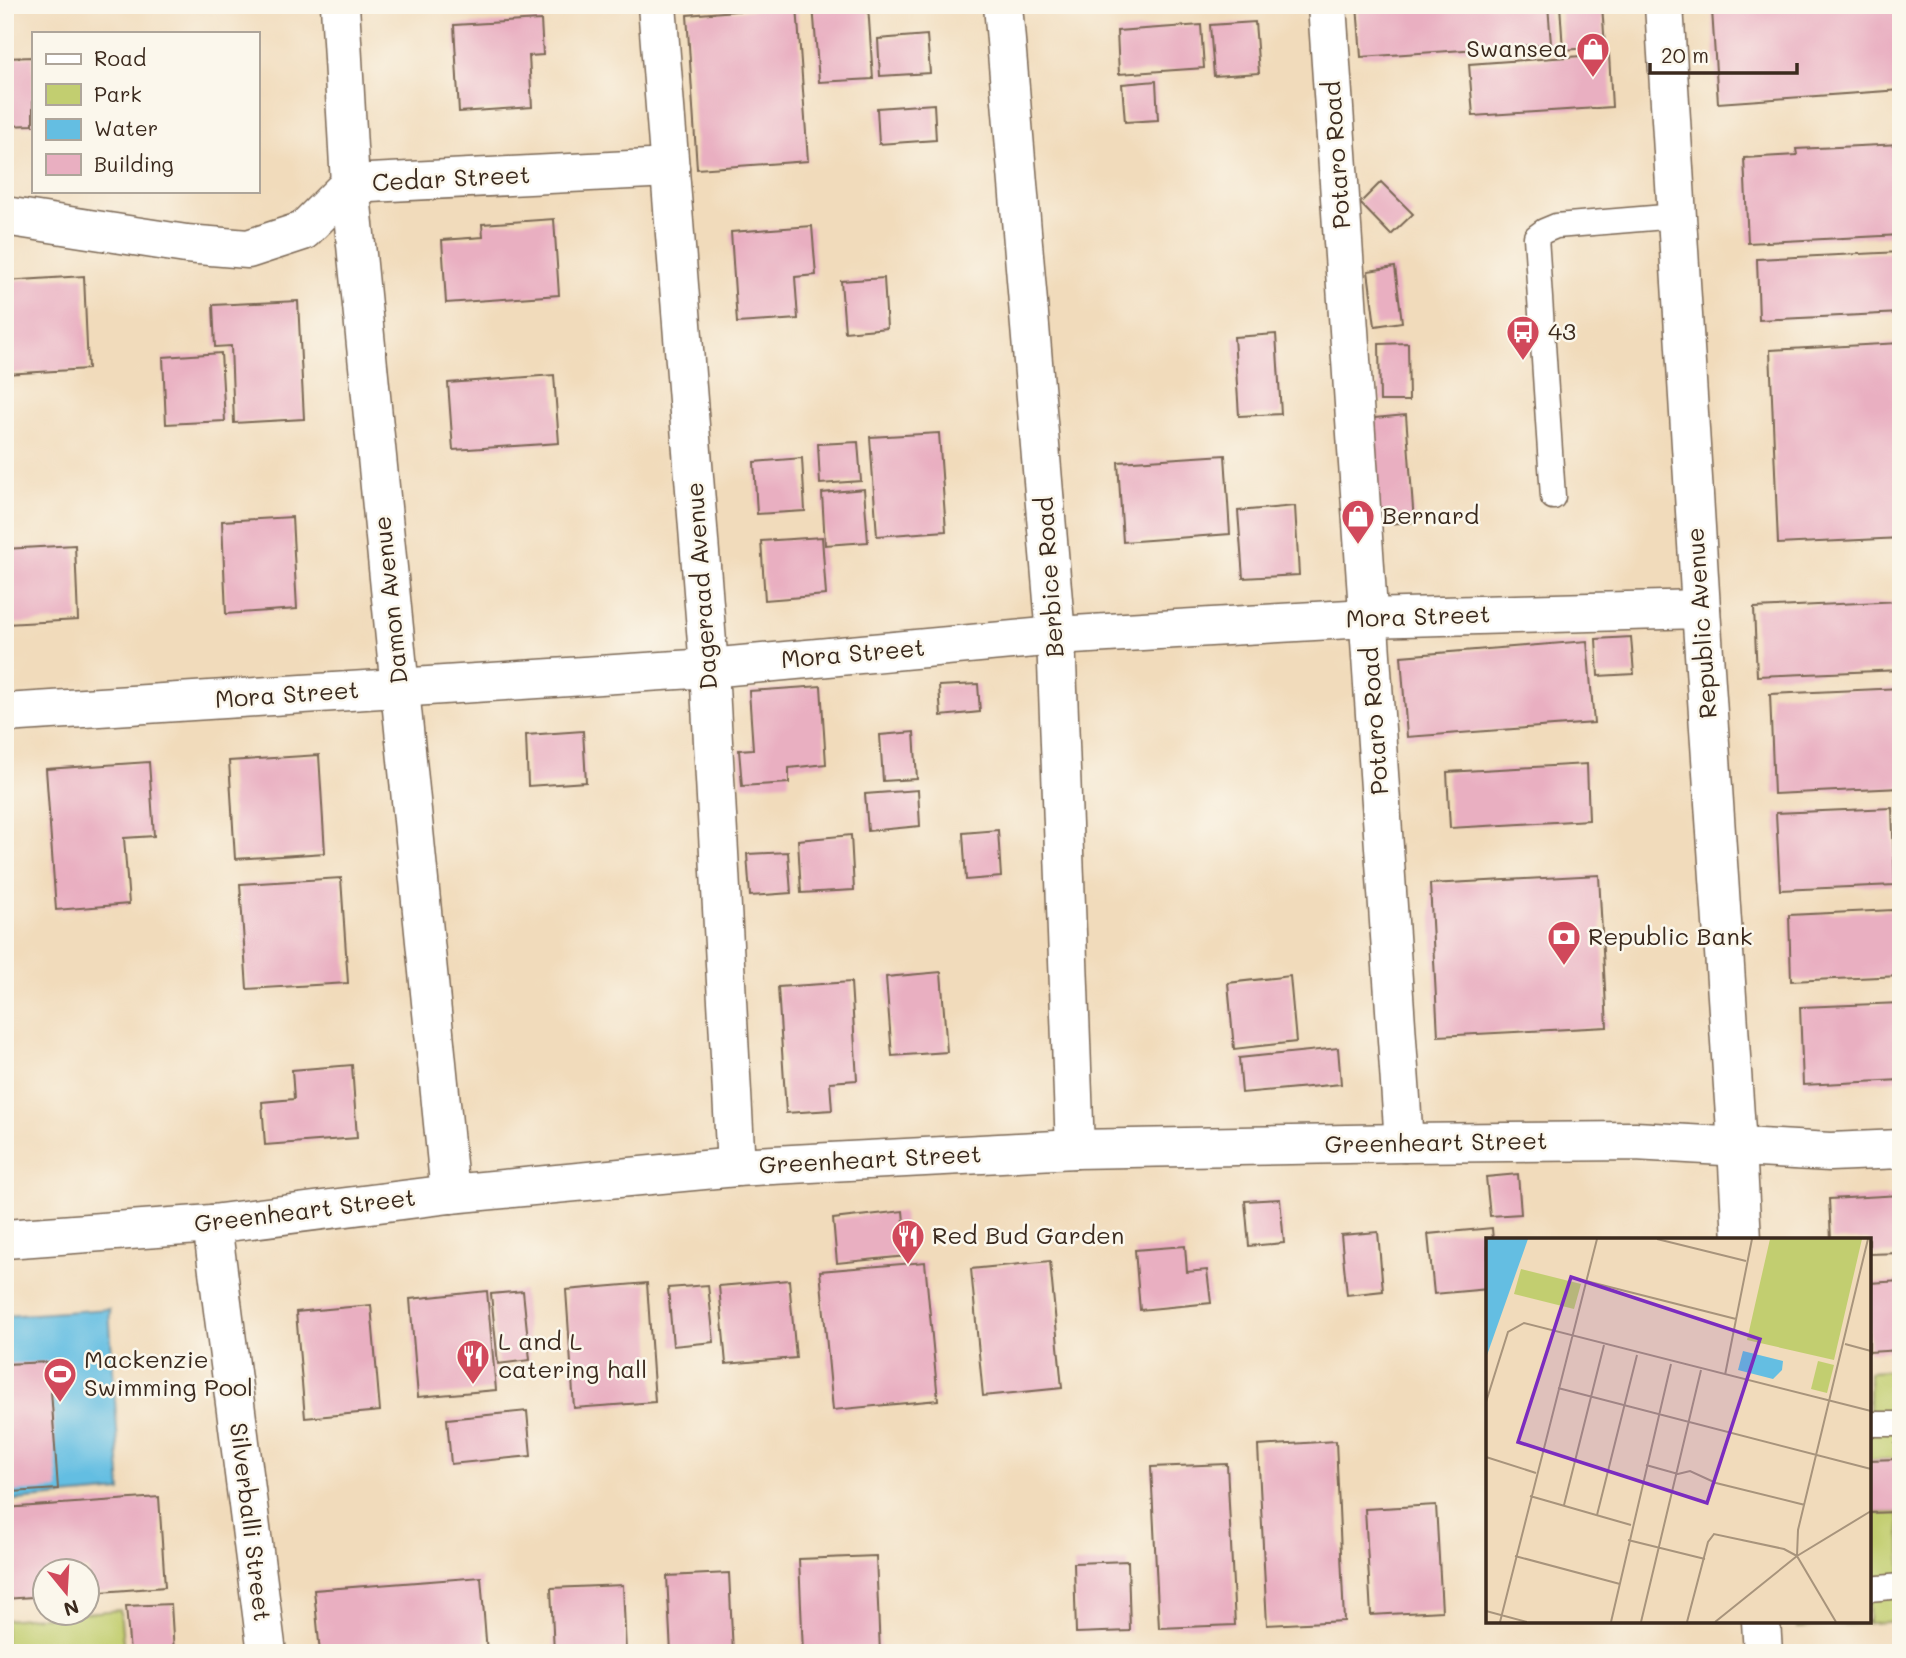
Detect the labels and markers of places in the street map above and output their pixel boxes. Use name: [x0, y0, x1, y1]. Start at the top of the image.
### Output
shop icon: Swansea: [1574, 30, 1612, 79]
place label: Swansea: [1466, 32, 1568, 63]
bus stop icon: 43: [1504, 313, 1542, 362]
place label: 43: [1548, 315, 1576, 346]
shop icon: Bernard: [1339, 497, 1377, 546]
place label: Bernard: [1382, 499, 1479, 530]
bank icon: Republic Bank: [1545, 918, 1583, 967]
place label: Republic Bank: [1588, 920, 1753, 951]
restaurant icon: Red Bud Garden: [889, 1217, 927, 1266]
place label: Red Bud Garden: [932, 1219, 1124, 1250]
place label: L and L catering hall: [498, 1325, 647, 1384]
restaurant icon: L and L catering hall: [454, 1337, 492, 1386]
place label: Mackenzie Swimming Pool: [84, 1343, 253, 1402]
sports icon: Mackenzie Swimming Pool: [41, 1355, 79, 1404]

